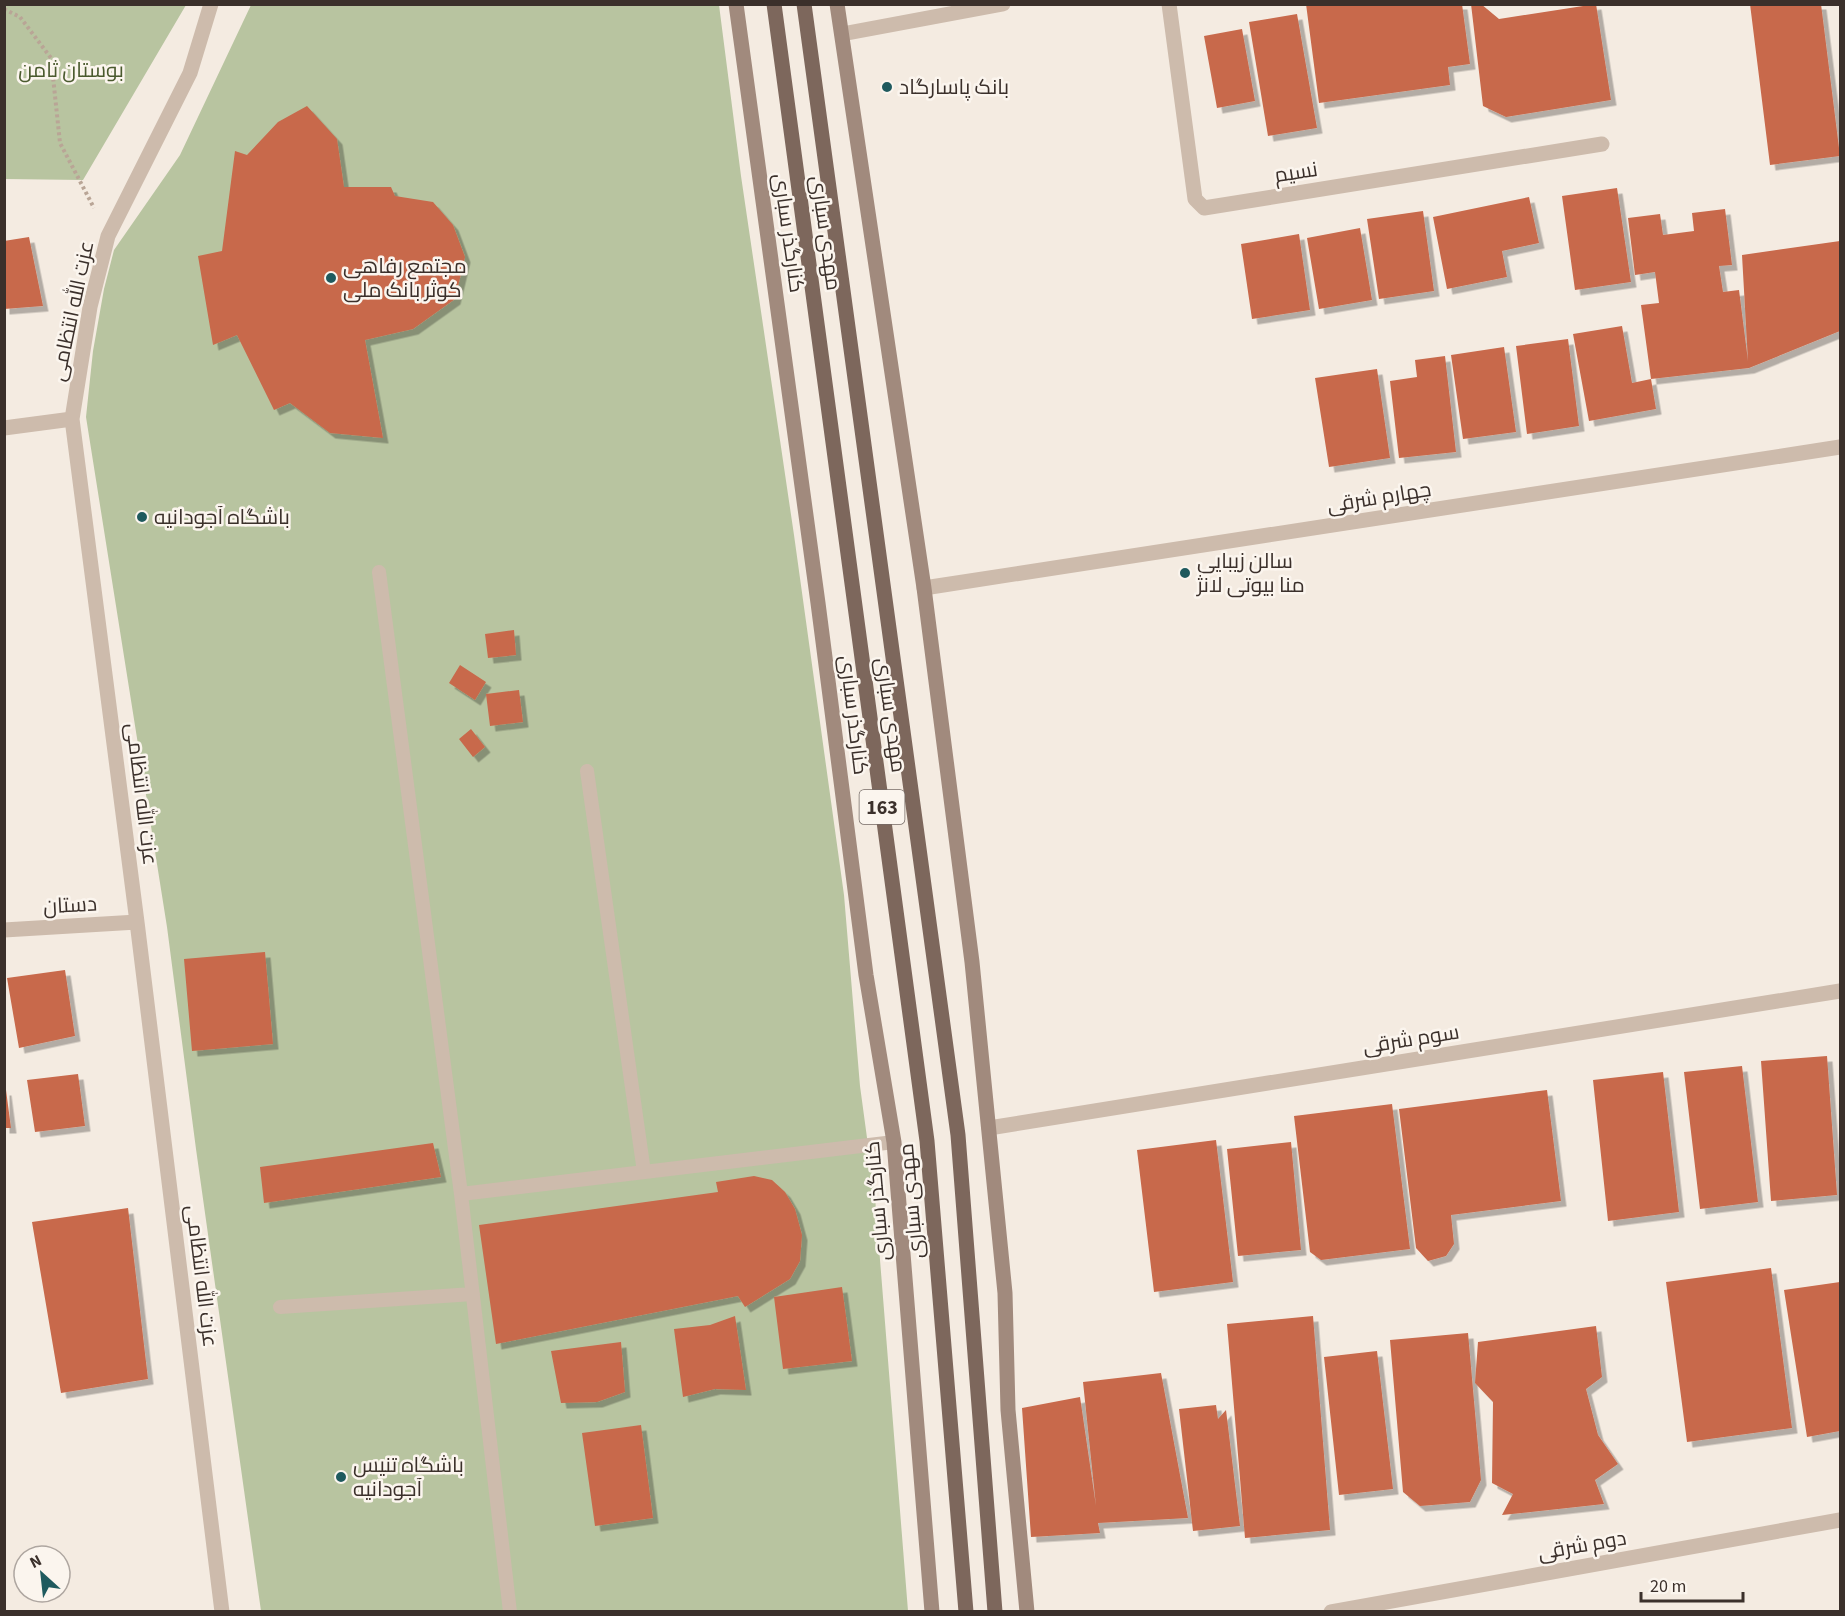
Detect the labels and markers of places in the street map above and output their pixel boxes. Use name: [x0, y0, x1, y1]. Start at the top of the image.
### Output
place label: بانک پاسارگاد: [899, 72, 1009, 102]
marker: بانک پاسارگاد: [880, 80, 894, 94]
place label: مجتمع رفاهی کوثر بانک ملی: [343, 251, 467, 305]
marker: مجتمع رفاهی کوثر بانک ملی: [324, 271, 338, 285]
place label: باشگاه آجودانیه: [154, 502, 290, 532]
marker: باشگاه آجودانیه: [135, 510, 149, 524]
place label: سالن زیبایی منا بیوتی لانژ: [1196, 546, 1305, 600]
marker: سالن زیبایی منا بیوتی لانژ: [1178, 566, 1192, 580]
place label: باشگاه تنیس آجودانیه: [353, 1450, 464, 1504]
marker: باشگاه تنیس آجودانیه: [334, 1470, 348, 1484]

